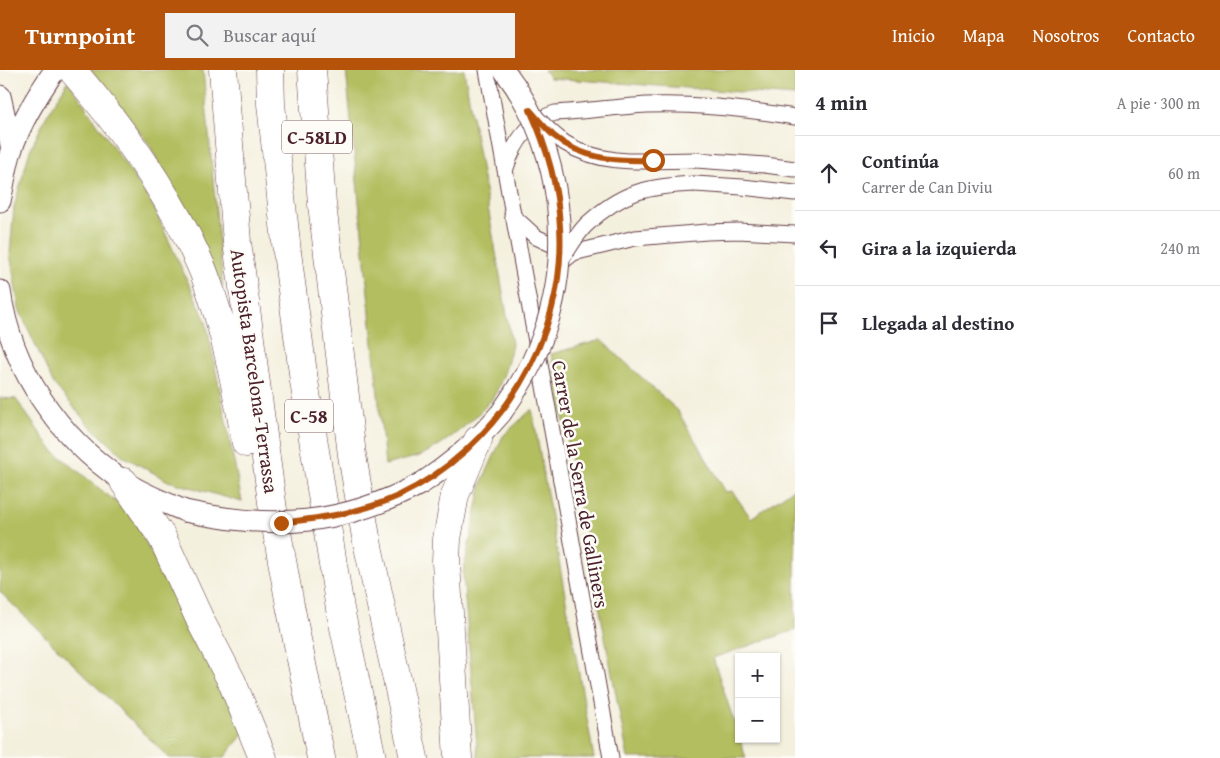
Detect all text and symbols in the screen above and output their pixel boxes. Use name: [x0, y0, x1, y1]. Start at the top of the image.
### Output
search box: [165, 13, 515, 58]
text: Turnpoint: [25, 18, 135, 53]
icon: search: [183, 21, 211, 49]
text: Buscar aquí: [223, 21, 316, 49]
text: Inicio: [892, 22, 935, 49]
text: Mapa: [963, 22, 1004, 49]
text: Nosotros: [1032, 22, 1100, 49]
text: Contacto: [1128, 22, 1195, 49]
text: 4 min: [815, 87, 867, 118]
text: A pie · 300 m: [1117, 91, 1200, 115]
road number: C-58LD: [282, 121, 352, 154]
text: Continúa: [862, 147, 939, 175]
route start: [642, 149, 665, 172]
icon: ahead: [815, 159, 843, 187]
text: 60 m: [1168, 161, 1200, 185]
text: Carrer de Can Diviu: [862, 175, 993, 199]
icon: left: [815, 234, 843, 262]
text: Gira a la izquierda: [862, 234, 1017, 262]
text: 240 m: [1160, 236, 1200, 260]
street label: Autopista Barcelona-Terrassa: [223, 247, 287, 496]
icon: arrive: [815, 309, 843, 337]
text: Llegada al destino: [862, 309, 1014, 337]
street label: Carrer de la Serra de Galliners: [545, 358, 617, 610]
road number: C-58: [285, 400, 333, 432]
route end: [270, 512, 293, 535]
map controls: [735, 653, 780, 743]
button: +: [735, 653, 780, 698]
button: −: [735, 698, 780, 743]

